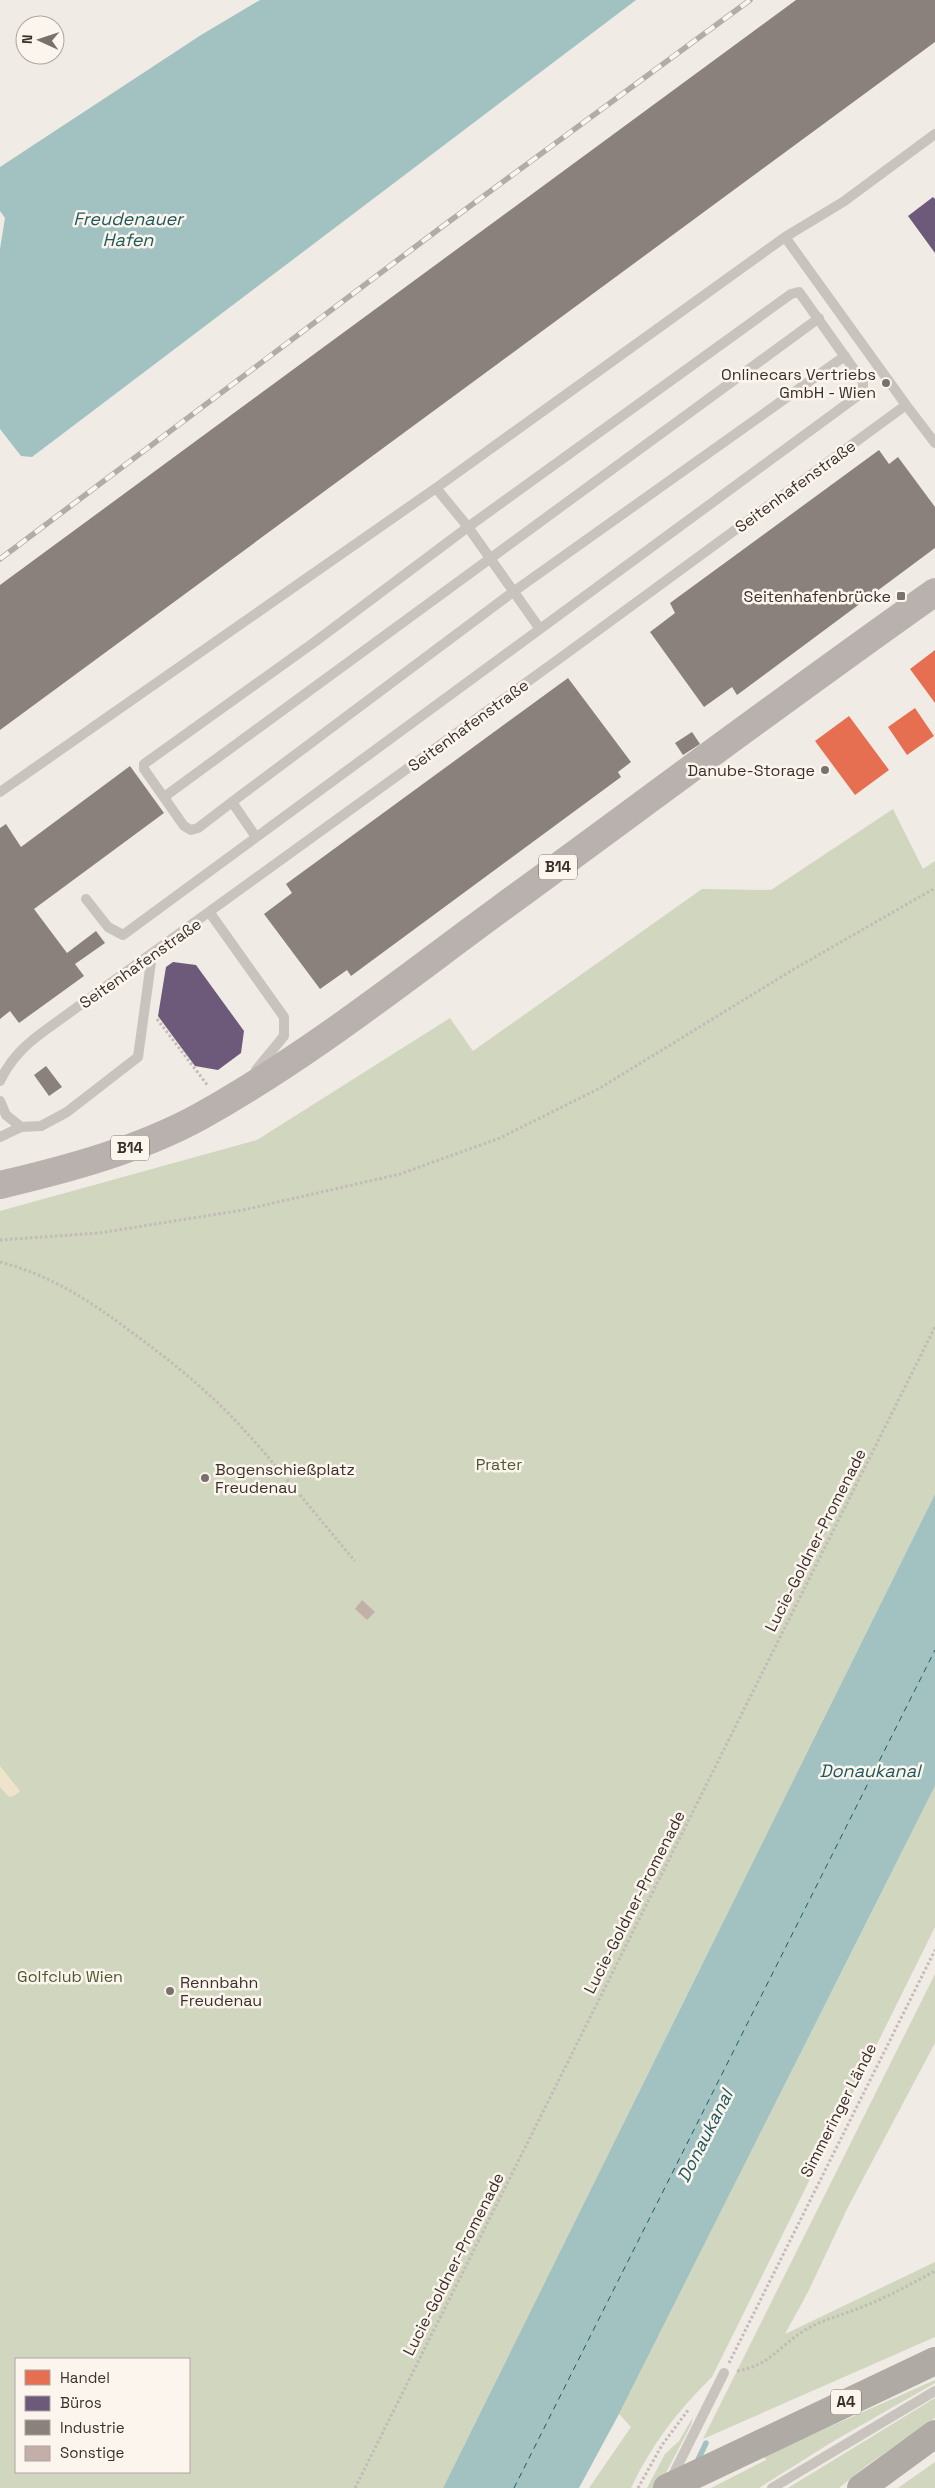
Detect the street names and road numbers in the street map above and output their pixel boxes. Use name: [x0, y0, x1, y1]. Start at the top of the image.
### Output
street label: Seitenhafenstraße: [731, 436, 860, 537]
street label: Seitenhafenstraße: [404, 675, 533, 776]
road number: B14: [539, 854, 577, 880]
street label: Seitenhafenstraße: [75, 913, 205, 1013]
road number: B14: [111, 1136, 149, 1160]
street label: Lucie-Goldner-Promenade: [760, 1445, 871, 1635]
street label: Lucie-Goldner-Promenade: [579, 1807, 690, 1997]
street label: Simmeringer Lände: [796, 2040, 881, 2181]
street label: Lucie-Goldner-Promenade: [398, 2169, 509, 2359]
road number: A4: [831, 2390, 861, 2414]

